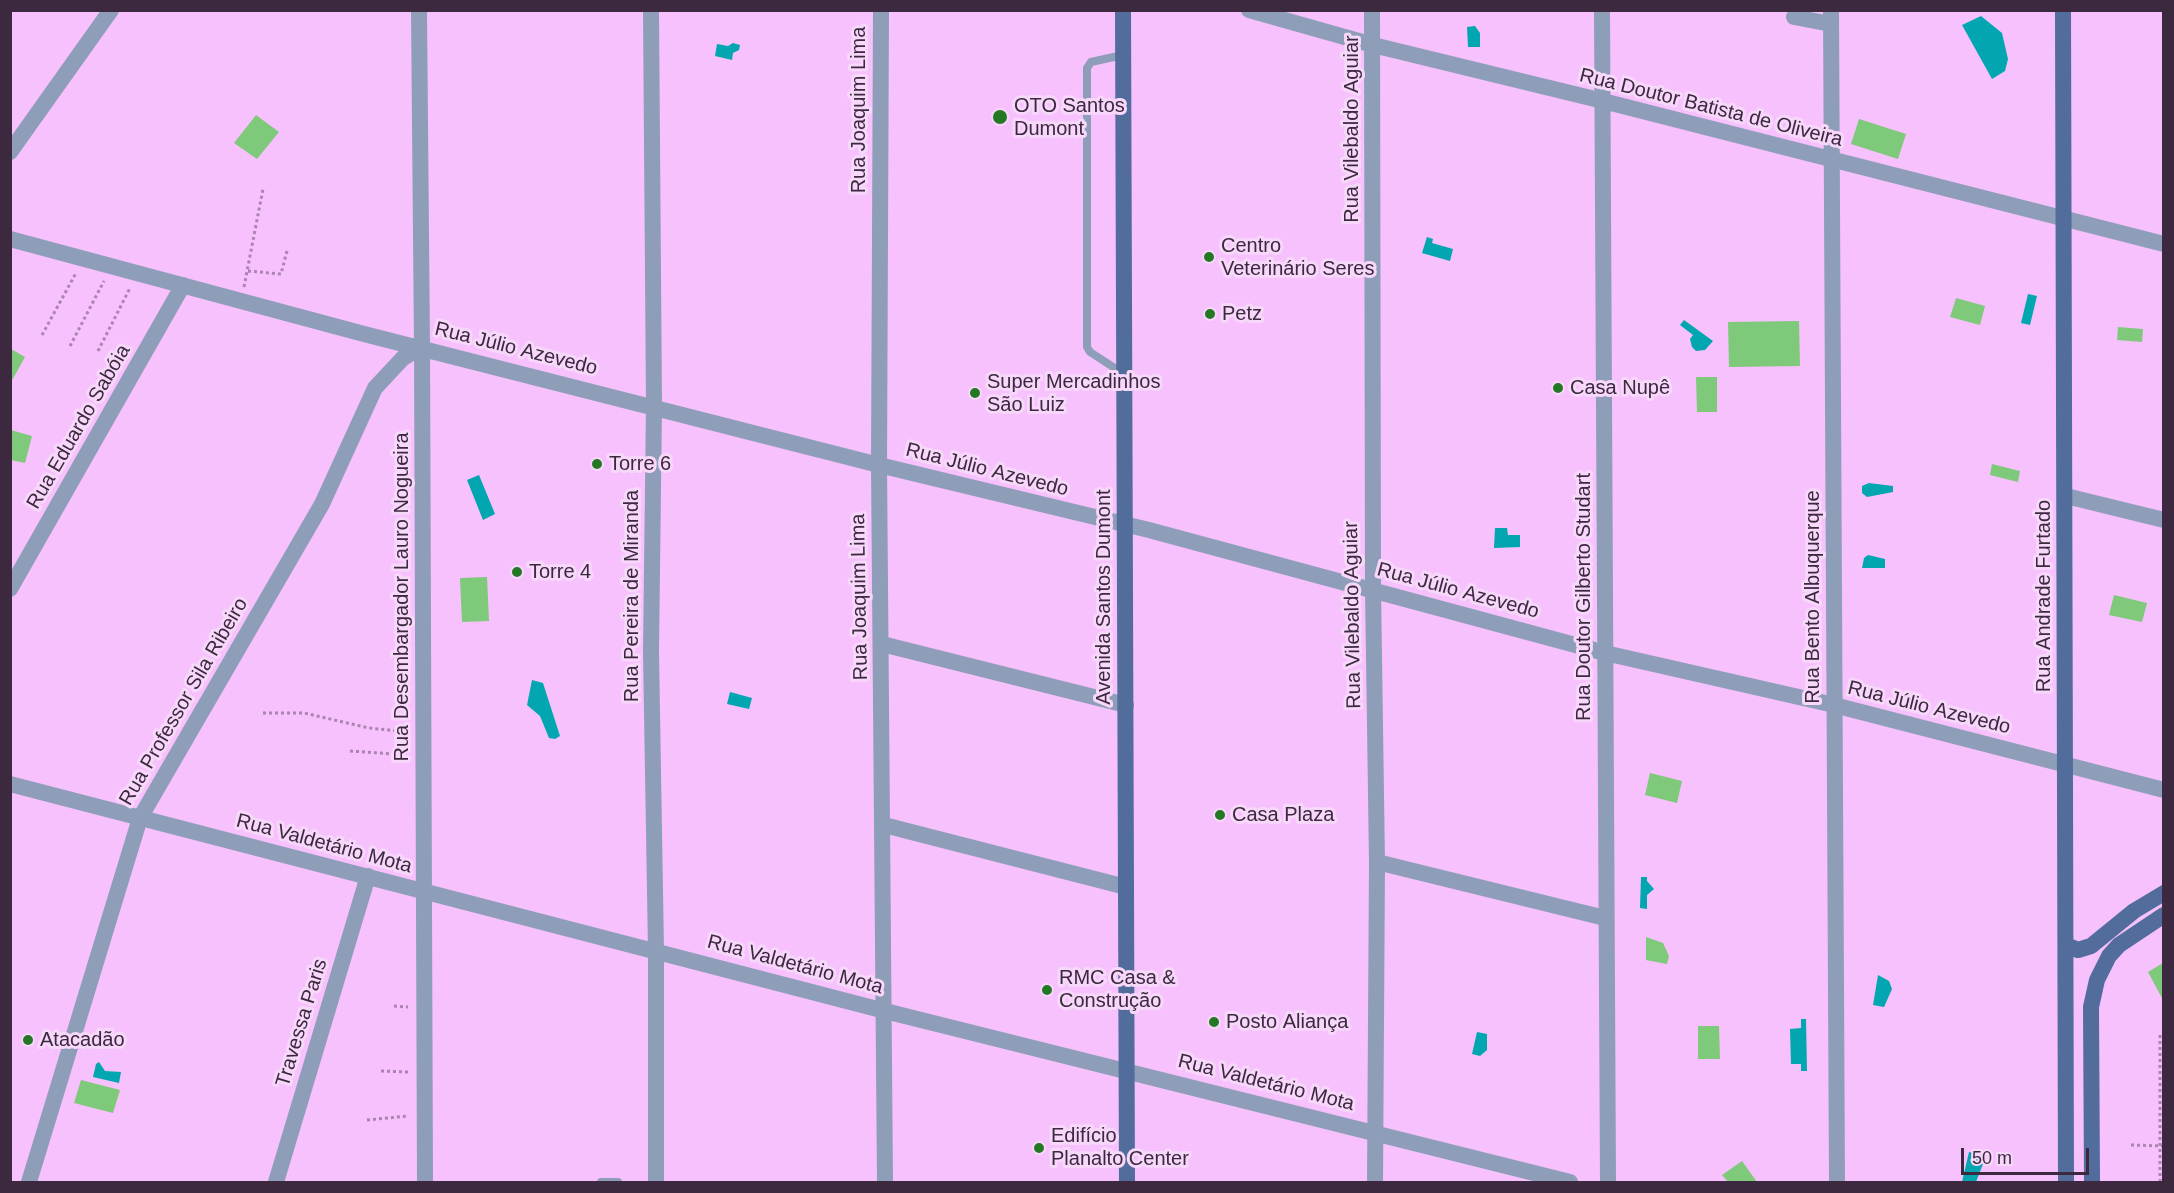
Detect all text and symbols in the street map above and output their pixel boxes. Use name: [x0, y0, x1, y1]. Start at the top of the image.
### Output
street label: Rua Joaquim Lima: [847, 27, 871, 193]
street label: Rua Vilebaldo Aguiar: [1340, 35, 1364, 223]
street label: Rua Doutor Batista de Oliveira: [1577, 64, 1845, 152]
place label: OTO Santos Dumont: [1014, 94, 1125, 141]
marker: OTO Santos Dumont: [991, 108, 1009, 126]
place label: Centro Veterinário Seres: [1221, 234, 1374, 281]
marker: Centro Veterinário Seres: [1202, 250, 1216, 264]
place label: Petz: [1222, 302, 1262, 326]
marker: Petz: [1203, 307, 1217, 321]
street label: Rua Júlio Azevedo: [432, 317, 600, 381]
street label: Rua Eduardo Sabóia: [22, 341, 136, 513]
place label: Super Mercadinhos São Luiz: [987, 370, 1160, 417]
place label: Casa Nupê: [1570, 376, 1670, 400]
marker: Casa Nupê: [1551, 381, 1565, 395]
marker: Super Mercadinhos São Luiz: [968, 386, 982, 400]
street label: Rua Desembargador Lauro Nogueira: [390, 432, 414, 762]
street label: Rua Júlio Azevedo: [903, 438, 1071, 502]
place label: Torre 6: [609, 452, 671, 476]
marker: Torre 6: [590, 457, 604, 471]
street label: Rua Doutor Gilberto Studart: [1572, 473, 1596, 721]
street label: Avenida Santos Dumont: [1092, 489, 1116, 705]
street label: Rua Pereira de Miranda: [620, 490, 644, 702]
street label: Rua Bento Albuquerque: [1801, 490, 1825, 704]
street label: Rua Andrade Furtado: [2032, 500, 2056, 692]
street label: Rua Joaquim Lima: [847, 513, 873, 681]
street label: Rua Vilebaldo Aguiar: [1339, 521, 1367, 709]
street label: Rua Júlio Azevedo: [1374, 558, 1542, 624]
place label: Torre 4: [529, 560, 591, 584]
marker: Torre 4: [510, 565, 524, 579]
street label: Rua Professor Sila Ribeiro: [115, 594, 253, 810]
street label: Rua Júlio Azevedo: [1845, 676, 2013, 740]
place label: Casa Plaza: [1232, 803, 1334, 827]
marker: Casa Plaza: [1213, 808, 1227, 822]
street label: Rua Valdetário Mota: [234, 809, 414, 879]
street label: Rua Valdetário Mota: [705, 930, 885, 1000]
street label: Travessa Paris: [271, 956, 333, 1090]
place label: RMC Casa & Construção: [1059, 966, 1176, 1013]
marker: RMC Casa & Construção: [1040, 983, 1054, 997]
place label: Posto Aliança: [1226, 1010, 1348, 1034]
marker: Posto Aliança: [1207, 1015, 1221, 1029]
place label: Atacadão: [40, 1028, 125, 1052]
marker: Atacadão: [21, 1033, 35, 1047]
street label: Rua Valdetário Mota: [1175, 1049, 1357, 1117]
place label: Edifício Planalto Center: [1051, 1124, 1189, 1171]
scale bar: [1964, 1136, 2092, 1174]
marker: Edifício Planalto Center: [1032, 1141, 1046, 1155]
text: 50 m: [1972, 1148, 2012, 1168]

